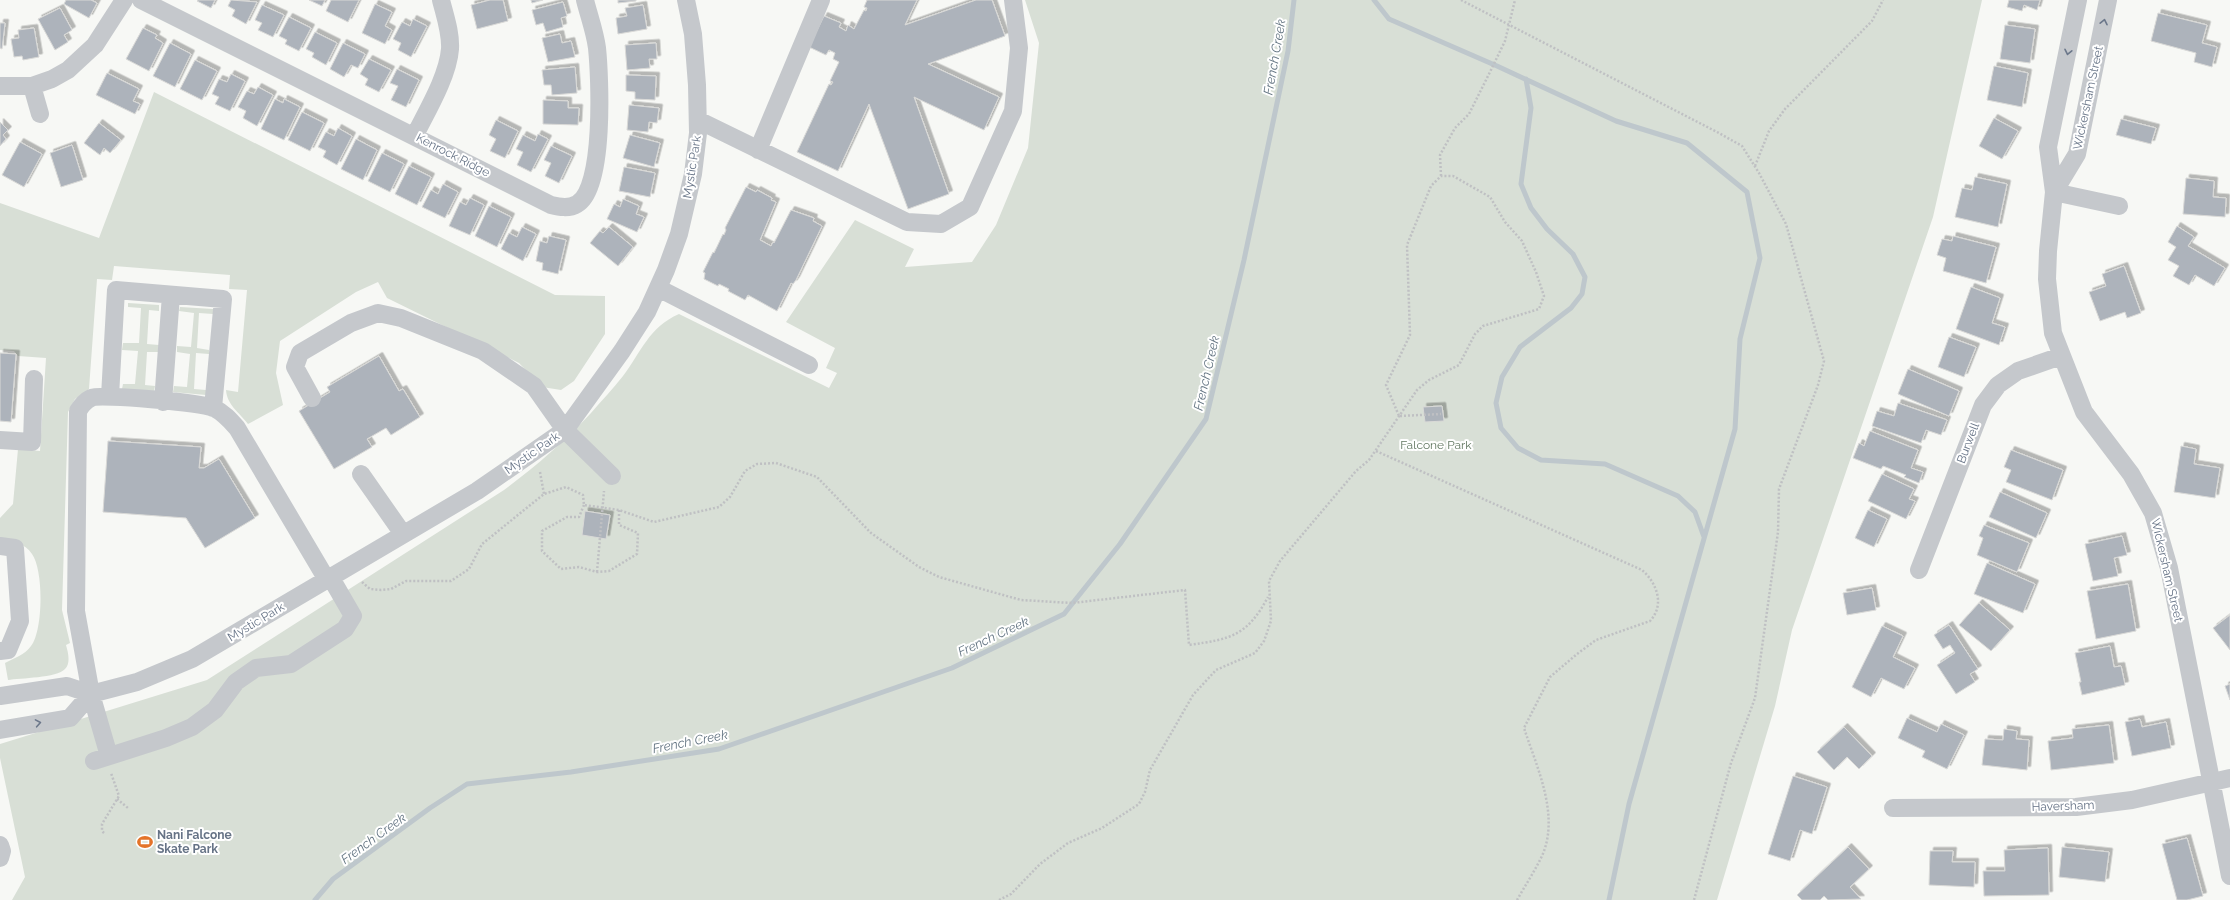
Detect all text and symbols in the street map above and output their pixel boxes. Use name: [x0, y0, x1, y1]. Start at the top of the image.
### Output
water label: French Creek: [1260, 18, 1289, 96]
one-way arrow: [2099, 19, 2108, 25]
street label: Wickersham Street: [2070, 45, 2106, 151]
one-way arrow: [2064, 49, 2072, 55]
street label: Kenrock Ridge: [414, 130, 492, 180]
street label: Mystic Park: [680, 134, 704, 199]
water label: French Creek: [1191, 334, 1222, 412]
street label: Burwell: [1954, 420, 1982, 465]
street label: Mystic Park: [502, 429, 563, 477]
park label: Falcone Park: [1400, 438, 1472, 452]
street label: Wickersham Street: [2148, 517, 2186, 623]
street label: Mystic Park: [225, 599, 287, 644]
water label: French Creek: [955, 613, 1031, 659]
one-way arrow: [35, 719, 42, 728]
water label: French Creek: [651, 727, 729, 756]
street label: Haversham: [2031, 798, 2095, 814]
water label: French Creek: [338, 810, 409, 867]
place label: Nani Falcone Skate Park: [157, 828, 232, 856]
sports icon: Nani Falcone Skate Park: [136, 833, 154, 851]

